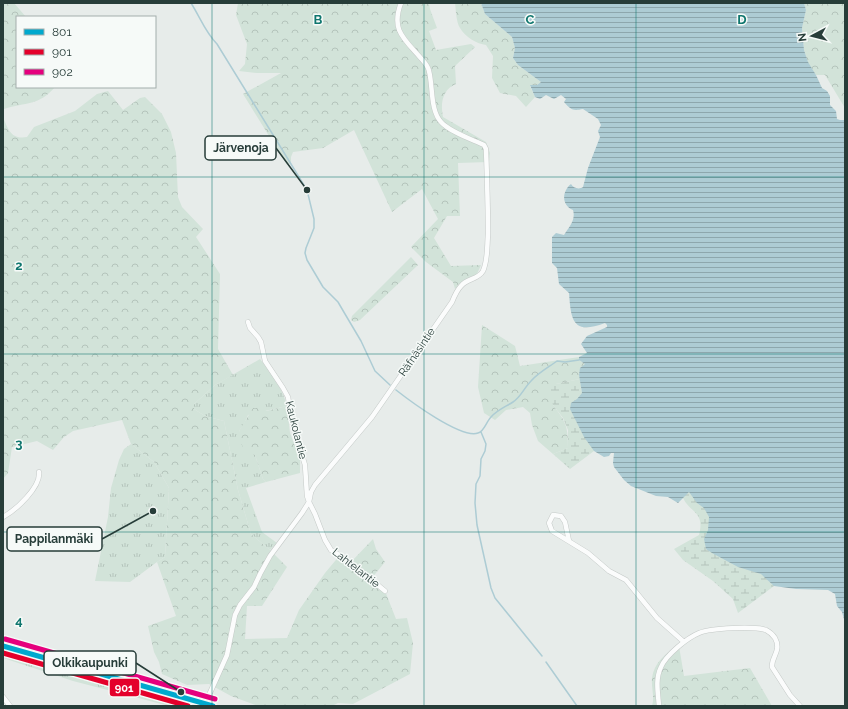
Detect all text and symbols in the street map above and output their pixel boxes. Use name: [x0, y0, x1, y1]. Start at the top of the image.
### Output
text: B: [314, 12, 323, 27]
text: C: [526, 12, 535, 27]
text: D: [737, 12, 747, 27]
legend: [16, 16, 156, 88]
north arrow: [792, 16, 832, 56]
text: 801: [52, 25, 72, 39]
text: N: [796, 32, 810, 42]
text: 901: [52, 45, 72, 59]
text: 902: [52, 65, 73, 79]
callout: Järvenoja: [205, 136, 276, 160]
text: Järvenoja: [213, 141, 269, 155]
text: 2: [15, 258, 23, 273]
street label: Räfnäsintie: [396, 325, 438, 379]
street label: Kaukolantie: [282, 400, 310, 461]
text: 3: [15, 436, 23, 451]
callout: Pappilanmäki: [7, 527, 102, 551]
text: Pappilanmäki: [15, 532, 93, 546]
street label: Lahtelantie: [330, 545, 383, 591]
text: 4: [15, 613, 23, 628]
callout: Olkikaupunki: [44, 651, 136, 675]
text: Olkikaupunki: [52, 656, 128, 670]
line badge: 901: [109, 678, 140, 697]
text: 901: [115, 682, 134, 695]

